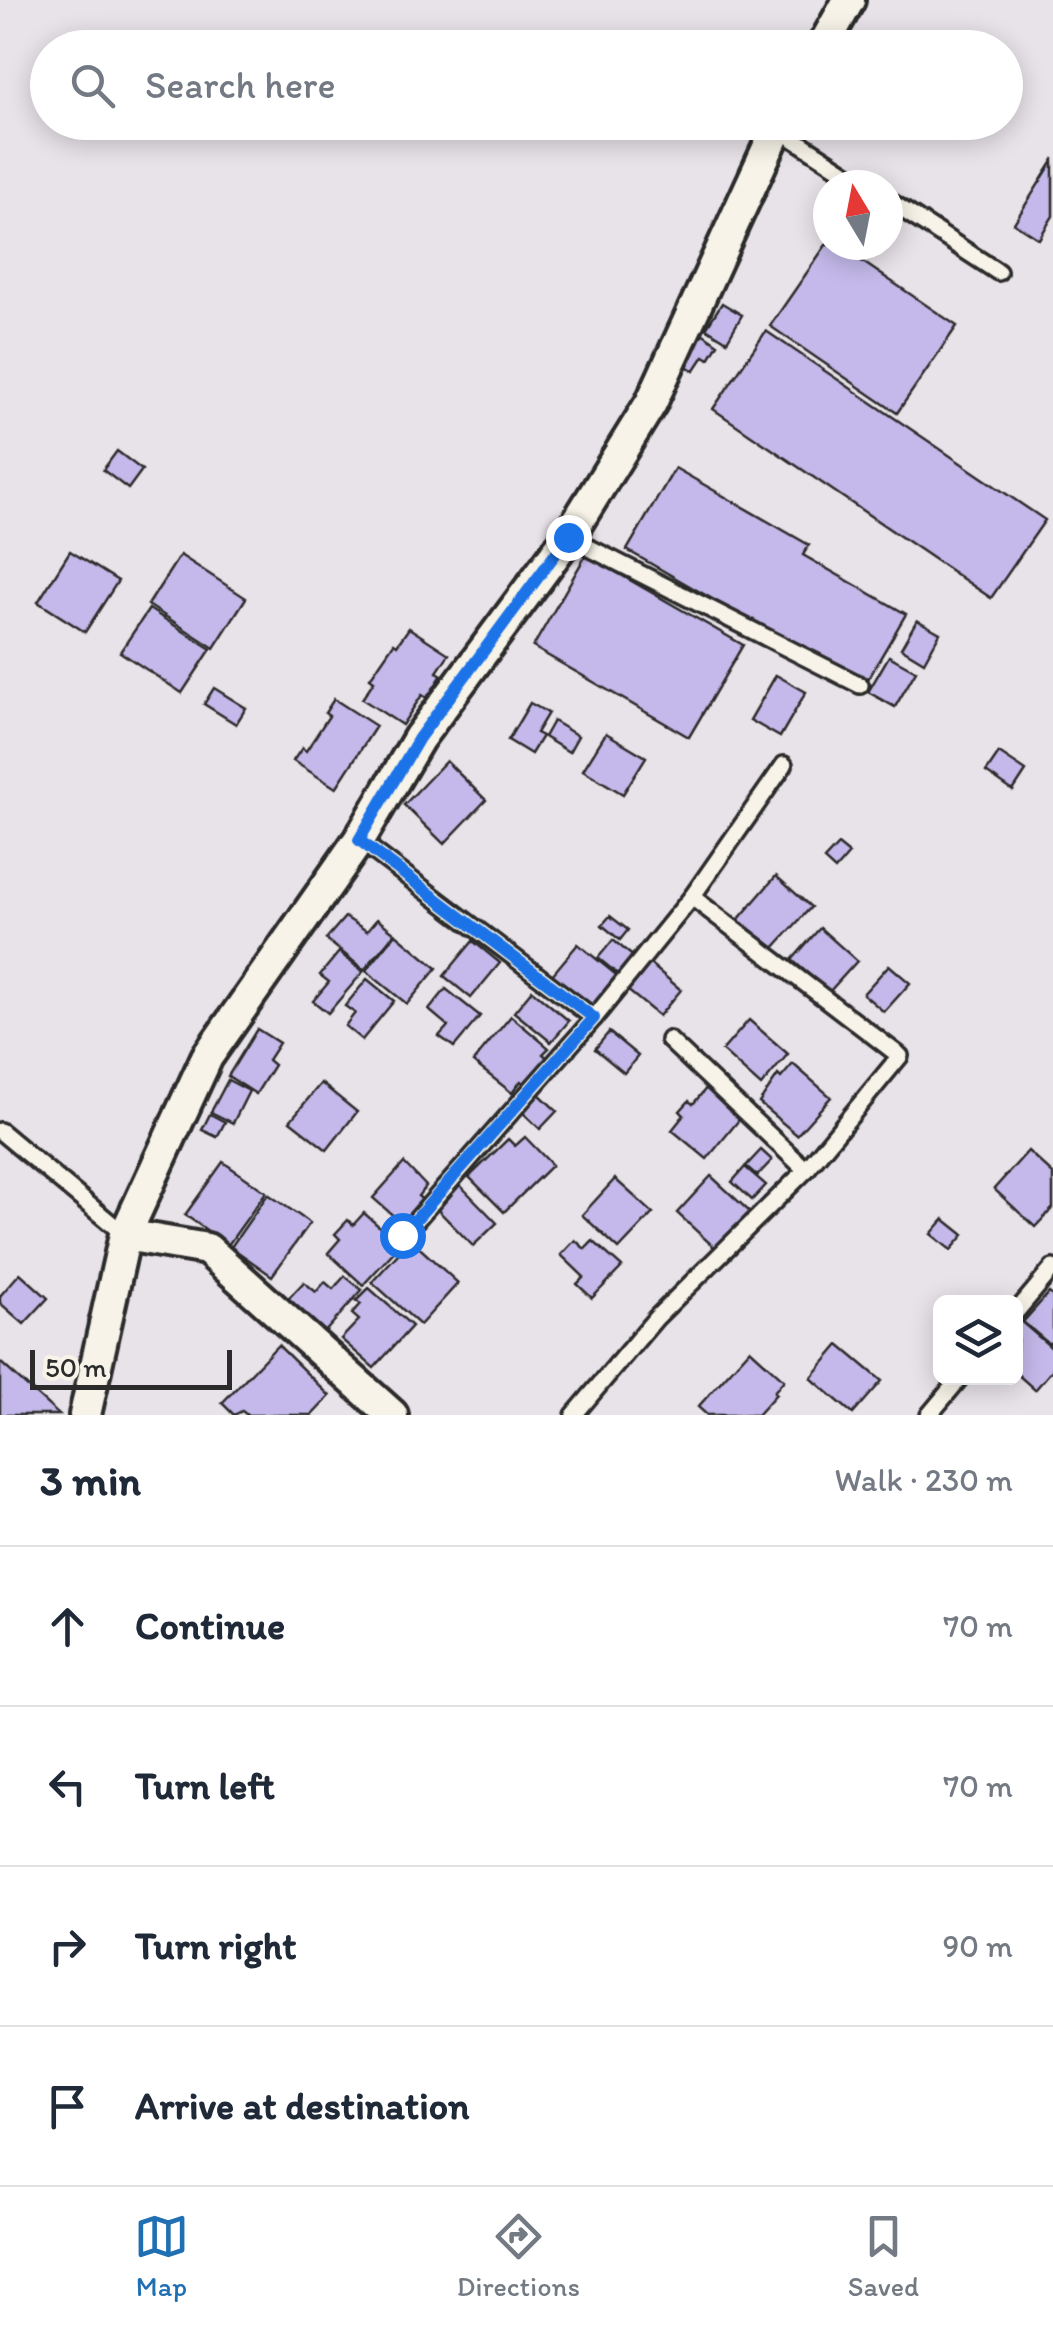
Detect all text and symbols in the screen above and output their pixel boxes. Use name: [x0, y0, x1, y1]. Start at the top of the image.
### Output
search box: [30, 30, 1023, 140]
icon: search: [65, 58, 120, 113]
text: Search here: [145, 62, 336, 108]
north arrow: [813, 170, 903, 260]
route end: [546, 515, 592, 561]
route start: [380, 1213, 426, 1259]
map controls: [933, 1295, 1023, 1385]
button: layers: [933, 1295, 1023, 1385]
scale bar: [30, 1345, 232, 1390]
text: 50 m: [45, 1350, 107, 1384]
text: 3 min: [40, 1455, 141, 1506]
text: Walk · 230 m: [835, 1461, 1013, 1499]
icon: ahead: [40, 1599, 95, 1654]
text: Continue: [135, 1603, 285, 1649]
text: 70 m: [943, 1607, 1013, 1645]
icon: left: [40, 1759, 95, 1814]
text: Turn left: [135, 1763, 275, 1809]
text: 70 m: [943, 1767, 1013, 1805]
icon: right: [40, 1919, 95, 1974]
text: Turn right: [135, 1923, 297, 1969]
text: 90 m: [942, 1927, 1013, 1965]
icon: arrive: [40, 2079, 95, 2134]
text: Arrive at destination: [135, 2083, 470, 2129]
tab: Map: [134, 2209, 189, 2303]
tab: Directions: [457, 2209, 580, 2303]
tab: Saved: [848, 2209, 919, 2303]

